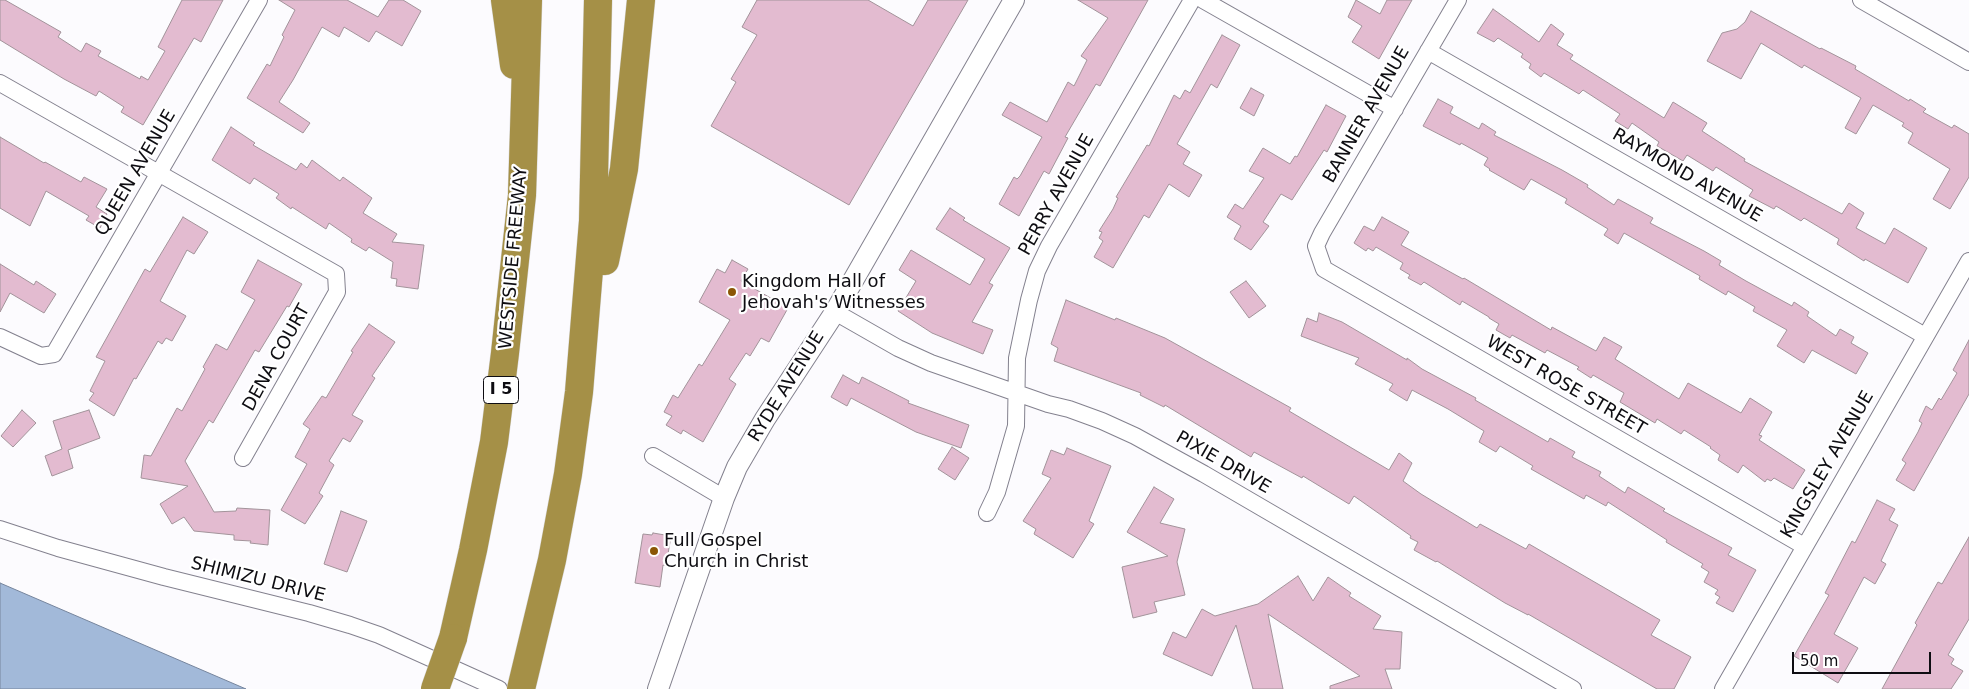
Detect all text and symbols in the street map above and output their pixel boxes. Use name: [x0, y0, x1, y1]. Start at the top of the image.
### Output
street label: BANNER AVENUE: [1319, 43, 1415, 187]
street label: QUEEN AVENUE: [91, 106, 181, 240]
street label: RAYMOND AVENUE: [1608, 124, 1766, 228]
street label: PERRY AVENUE: [1015, 130, 1099, 260]
street label: WESTSIDE FREEWAY: [495, 166, 533, 350]
place label: Kingdom Hall of Jehovah's Witnesses: [742, 271, 925, 314]
marker: Kingdom Hall of Jehovah's Witnesses: [726, 286, 738, 298]
street label: DENA COURT: [239, 301, 315, 415]
street label: RYDE AVENUE: [744, 328, 830, 446]
street label: WEST ROSE STREET: [1482, 331, 1650, 441]
road number: I 5: [484, 376, 518, 404]
street label: KINGSLEY AVENUE: [1777, 387, 1879, 543]
street label: PIXIE DRIVE: [1172, 427, 1274, 499]
place label: Full Gospel Church in Christ: [664, 530, 808, 572]
marker: Full Gospel Church in Christ: [648, 545, 660, 557]
street label: SHIMIZU DRIVE: [189, 553, 327, 607]
scale bar: [1794, 642, 1933, 674]
text: 50 m: [1800, 652, 1838, 670]

